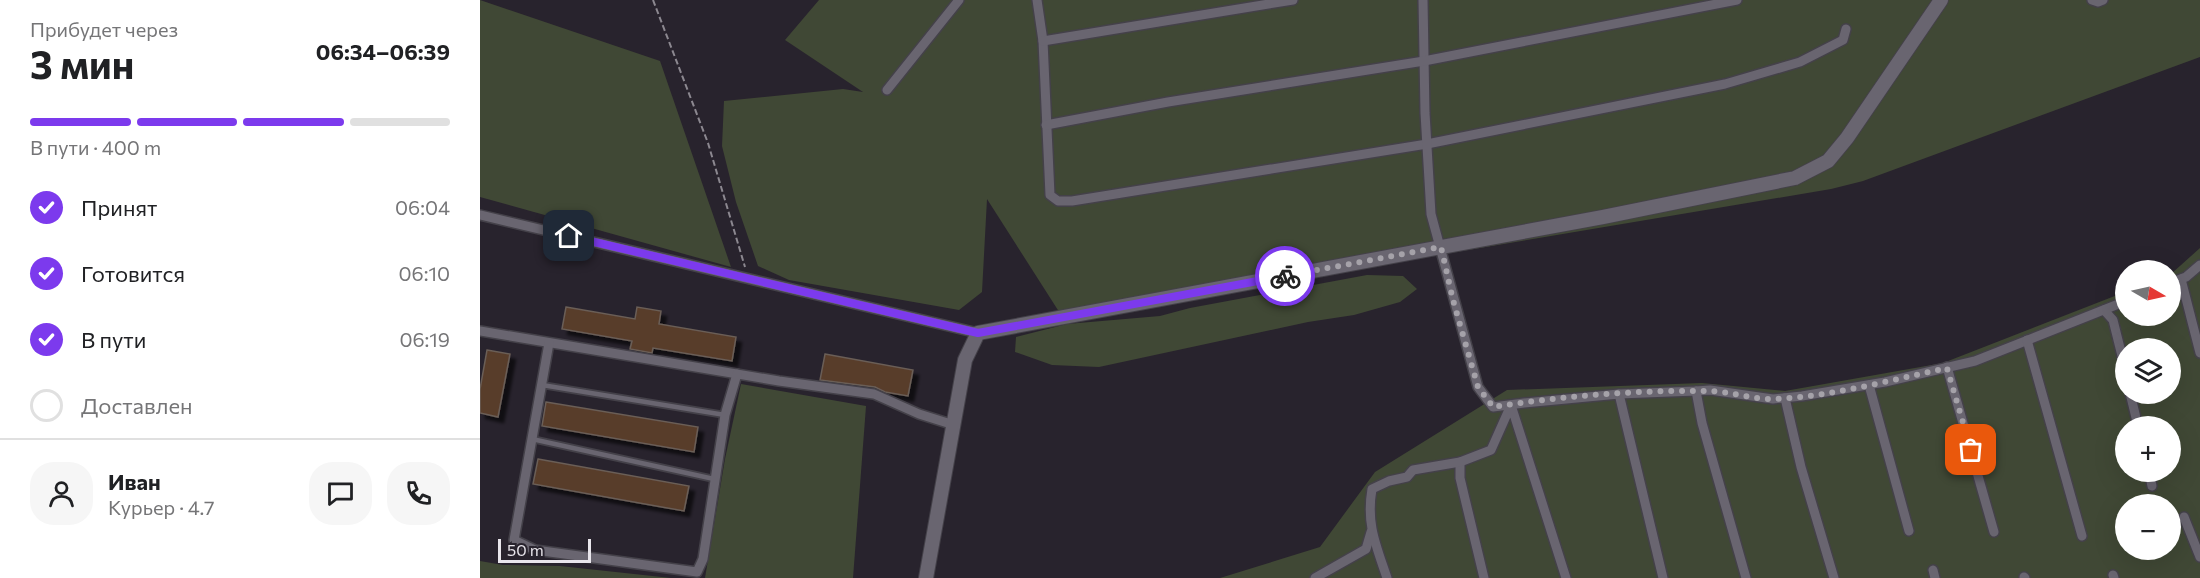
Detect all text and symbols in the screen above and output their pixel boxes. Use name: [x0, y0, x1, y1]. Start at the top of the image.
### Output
text: Прибудет через: [30, 17, 178, 41]
text: 06:34–06:39: [316, 38, 450, 65]
text: 3 мин: [30, 39, 134, 87]
text: В пути · 400 m: [30, 135, 161, 159]
icon: check: [30, 191, 63, 224]
text: Принят: [81, 194, 157, 221]
text: 06:04: [395, 195, 450, 219]
pin: [543, 210, 594, 261]
icon: home: [552, 219, 585, 252]
courier: [1255, 246, 1315, 306]
icon: check: [30, 257, 63, 290]
text: Готовится: [81, 260, 185, 287]
icon: bike: [1269, 260, 1302, 293]
north arrow: [2115, 260, 2181, 326]
map controls: [2115, 260, 2181, 560]
text: 06:10: [398, 261, 450, 285]
icon: check: [30, 323, 63, 356]
text: В пути: [81, 326, 146, 353]
text: 06:19: [399, 327, 450, 351]
button: layers: [2115, 338, 2181, 404]
text: Доставлен: [81, 392, 193, 419]
button: +: [2115, 416, 2181, 482]
pin: [1945, 424, 1996, 475]
icon: bag: [1954, 433, 1987, 466]
button: person: [30, 462, 93, 525]
button: chat: [309, 462, 372, 525]
button: phone: [387, 462, 450, 525]
text: Иван: [108, 468, 161, 495]
button: −: [2115, 494, 2181, 560]
text: Курьер · 4.7: [108, 495, 215, 519]
scale bar: [498, 536, 591, 564]
text: 50 m: [507, 540, 544, 559]

